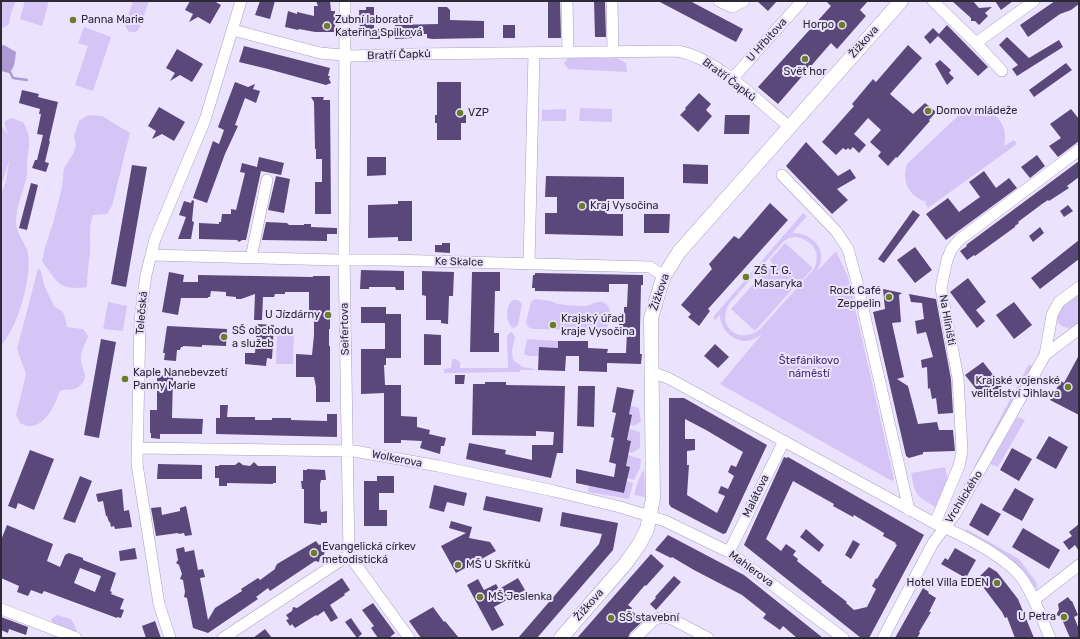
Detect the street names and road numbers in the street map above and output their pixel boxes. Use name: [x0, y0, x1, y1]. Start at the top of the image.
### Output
street label: U Hřbitova: [744, 16, 790, 64]
street label: Žižkova: [846, 23, 882, 61]
street label: Bratří Čapků: [367, 47, 431, 63]
street label: Bratří Čapků: [700, 56, 758, 104]
street label: Ke Skalce: [435, 255, 483, 269]
street label: Žižkova: [648, 272, 672, 312]
street label: Telečská: [134, 291, 150, 335]
street label: Na Hliništi: [936, 293, 958, 347]
street label: Seifertova: [338, 303, 352, 355]
street label: Wolkerova: [371, 448, 423, 470]
street label: Vrchlického: [943, 468, 985, 526]
street label: Malátova: [740, 473, 772, 519]
street label: Mahlerova: [726, 548, 776, 590]
street label: Žižkova: [571, 586, 607, 624]

